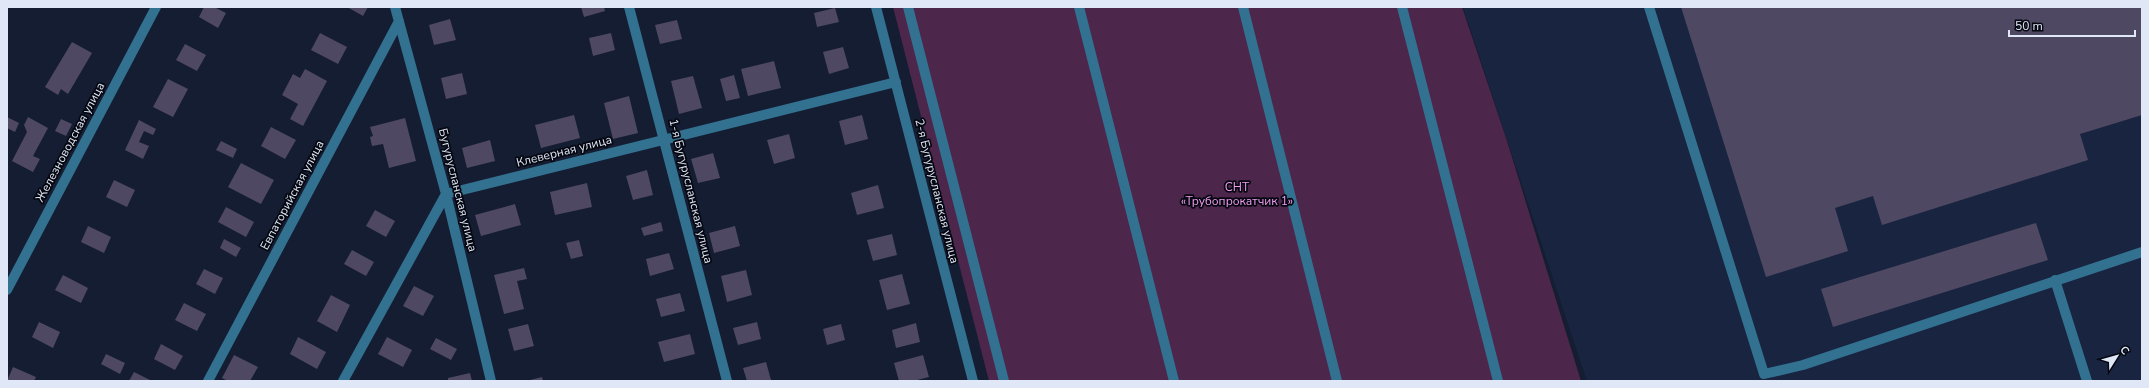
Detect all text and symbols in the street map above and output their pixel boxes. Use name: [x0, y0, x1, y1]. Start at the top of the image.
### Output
scale bar: [2009, 12, 2135, 38]
text: 50 m: [2015, 18, 2043, 34]
street label: Железноводская улица: [32, 79, 108, 205]
street label: 1-я Бугурусланская улица: [665, 117, 717, 265]
street label: 2-я Бугурусланская улица: [911, 117, 963, 265]
street label: Бугурусланская улица: [435, 127, 481, 253]
street label: Клеверная улица: [515, 131, 613, 171]
street label: Евпаторийская улица: [256, 137, 328, 253]
park label: СНТ «Трубопрокатчик 1»: [1181, 179, 1293, 209]
north arrow: [2097, 336, 2137, 376]
text: С: [2116, 343, 2133, 358]

